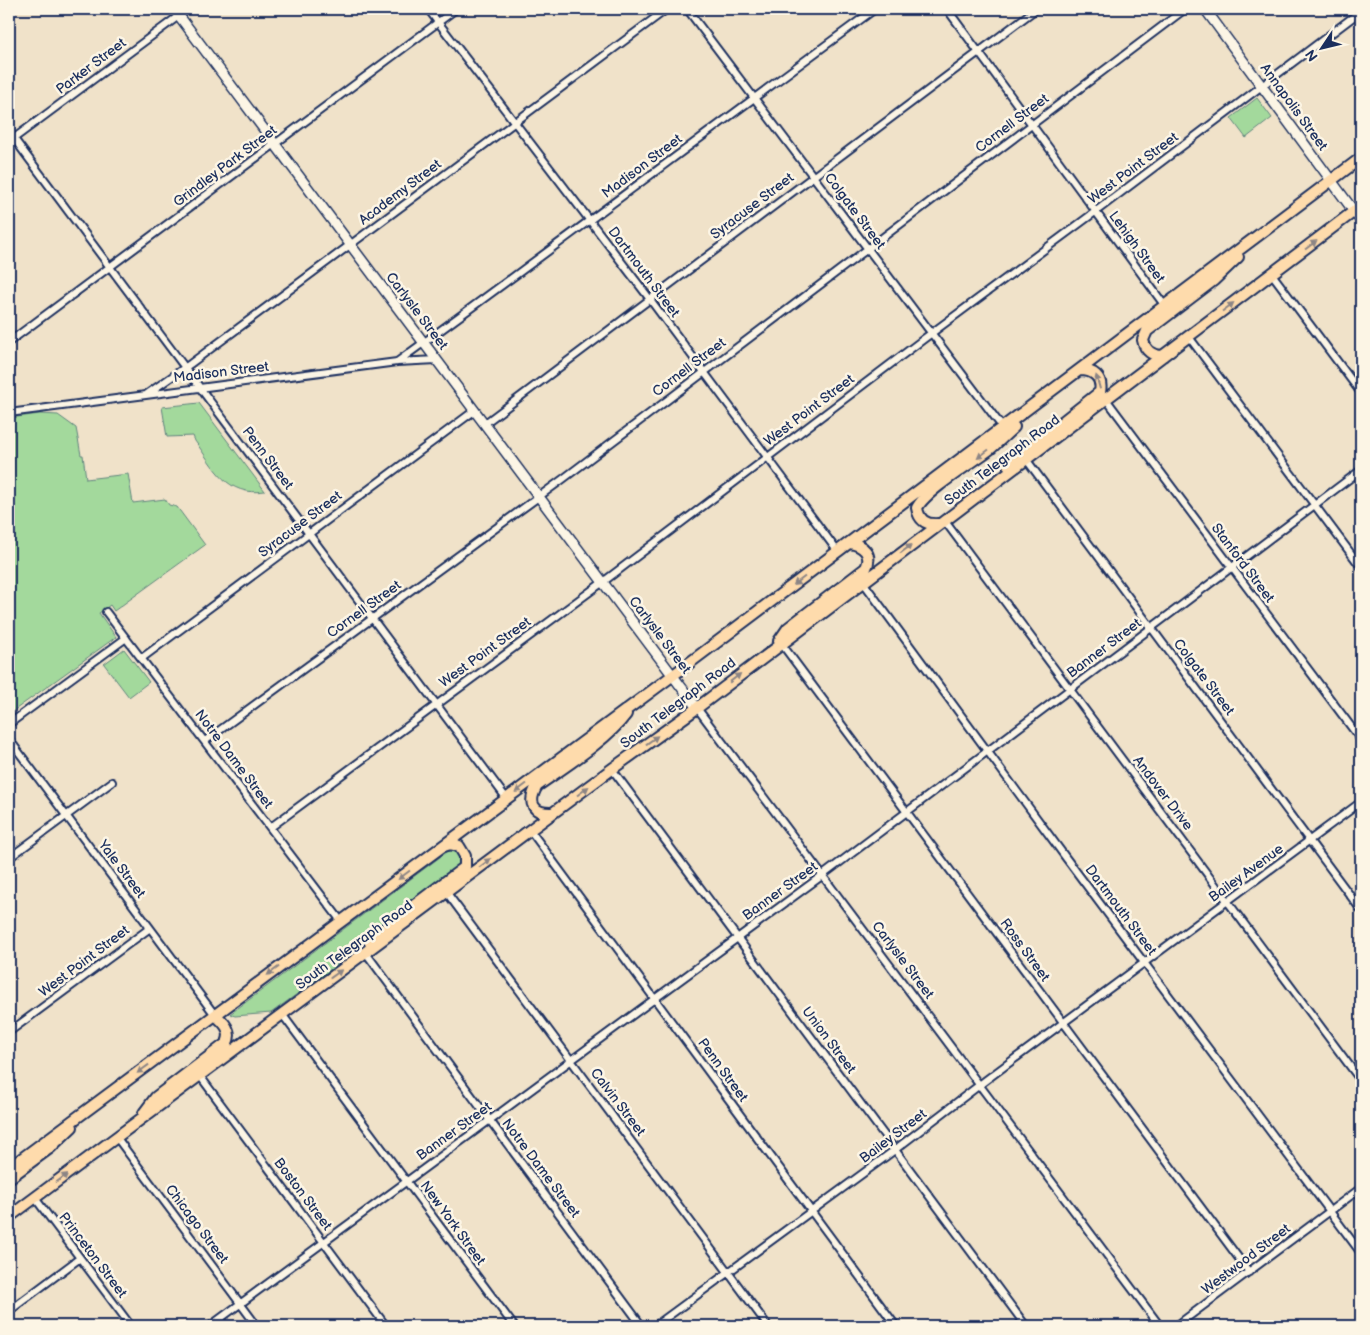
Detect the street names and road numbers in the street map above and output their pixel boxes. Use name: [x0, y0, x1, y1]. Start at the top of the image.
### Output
street label: Parker Street: [53, 34, 130, 98]
street label: Annapolis Street: [1257, 60, 1332, 154]
street label: Cornell Street: [972, 90, 1053, 156]
street label: Grindley Park Street: [170, 121, 281, 210]
street label: West Point Street: [1084, 128, 1182, 208]
street label: Madison Street: [599, 130, 686, 202]
street label: Academy Street: [355, 155, 445, 229]
street label: Syracuse Street: [707, 169, 798, 243]
street label: Colgate Street: [821, 170, 890, 253]
street label: Lehigh Street: [1105, 208, 1169, 287]
street label: Dartmouth Street: [605, 224, 684, 321]
street label: Carlysle Street: [382, 269, 452, 354]
street label: Cornell Street: [649, 334, 730, 400]
street label: Madison Street: [172, 358, 270, 386]
street label: West Point Street: [760, 370, 858, 450]
street label: South Telegraph Road: [941, 411, 1063, 509]
street label: Penn Street: [239, 423, 298, 493]
street label: Syracuse Street: [255, 487, 346, 561]
street label: Stanford Street: [1208, 520, 1279, 607]
street label: Cornell Street: [324, 576, 405, 642]
street label: Carlysle Street: [625, 593, 695, 678]
street label: West Point Street: [436, 613, 535, 691]
street label: Banner Street: [1064, 614, 1145, 681]
street label: Colgate Street: [1170, 636, 1239, 719]
street label: South Telegraph Road: [617, 654, 739, 752]
street label: Notre Dame Street: [191, 706, 277, 812]
street label: Andover Drive: [1129, 752, 1197, 834]
street label: Yale Street: [94, 836, 150, 902]
street label: Bailey Avenue: [1205, 840, 1287, 906]
street label: Banner Street: [739, 858, 821, 924]
street label: Dartmouth Street: [1082, 862, 1161, 959]
street label: South Telegraph Road: [292, 897, 416, 993]
street label: Ross Street: [996, 915, 1054, 985]
street label: Carlysle Street: [868, 918, 938, 1003]
street label: West Point Street: [35, 921, 133, 1001]
street label: Union Street: [798, 1003, 860, 1077]
street label: Penn Street: [694, 1035, 752, 1106]
street label: Calvin Street: [587, 1065, 650, 1140]
street label: Banner Street: [413, 1098, 495, 1164]
street label: Bailey Street: [856, 1105, 930, 1167]
street label: Notre Dame Street: [498, 1115, 584, 1221]
street label: Boston Street: [270, 1154, 336, 1234]
street label: New York Street: [417, 1178, 490, 1269]
street label: Chicago Street: [162, 1181, 233, 1267]
street label: Princeton Street: [55, 1209, 131, 1302]
street label: Westwood Street: [1198, 1220, 1294, 1298]

